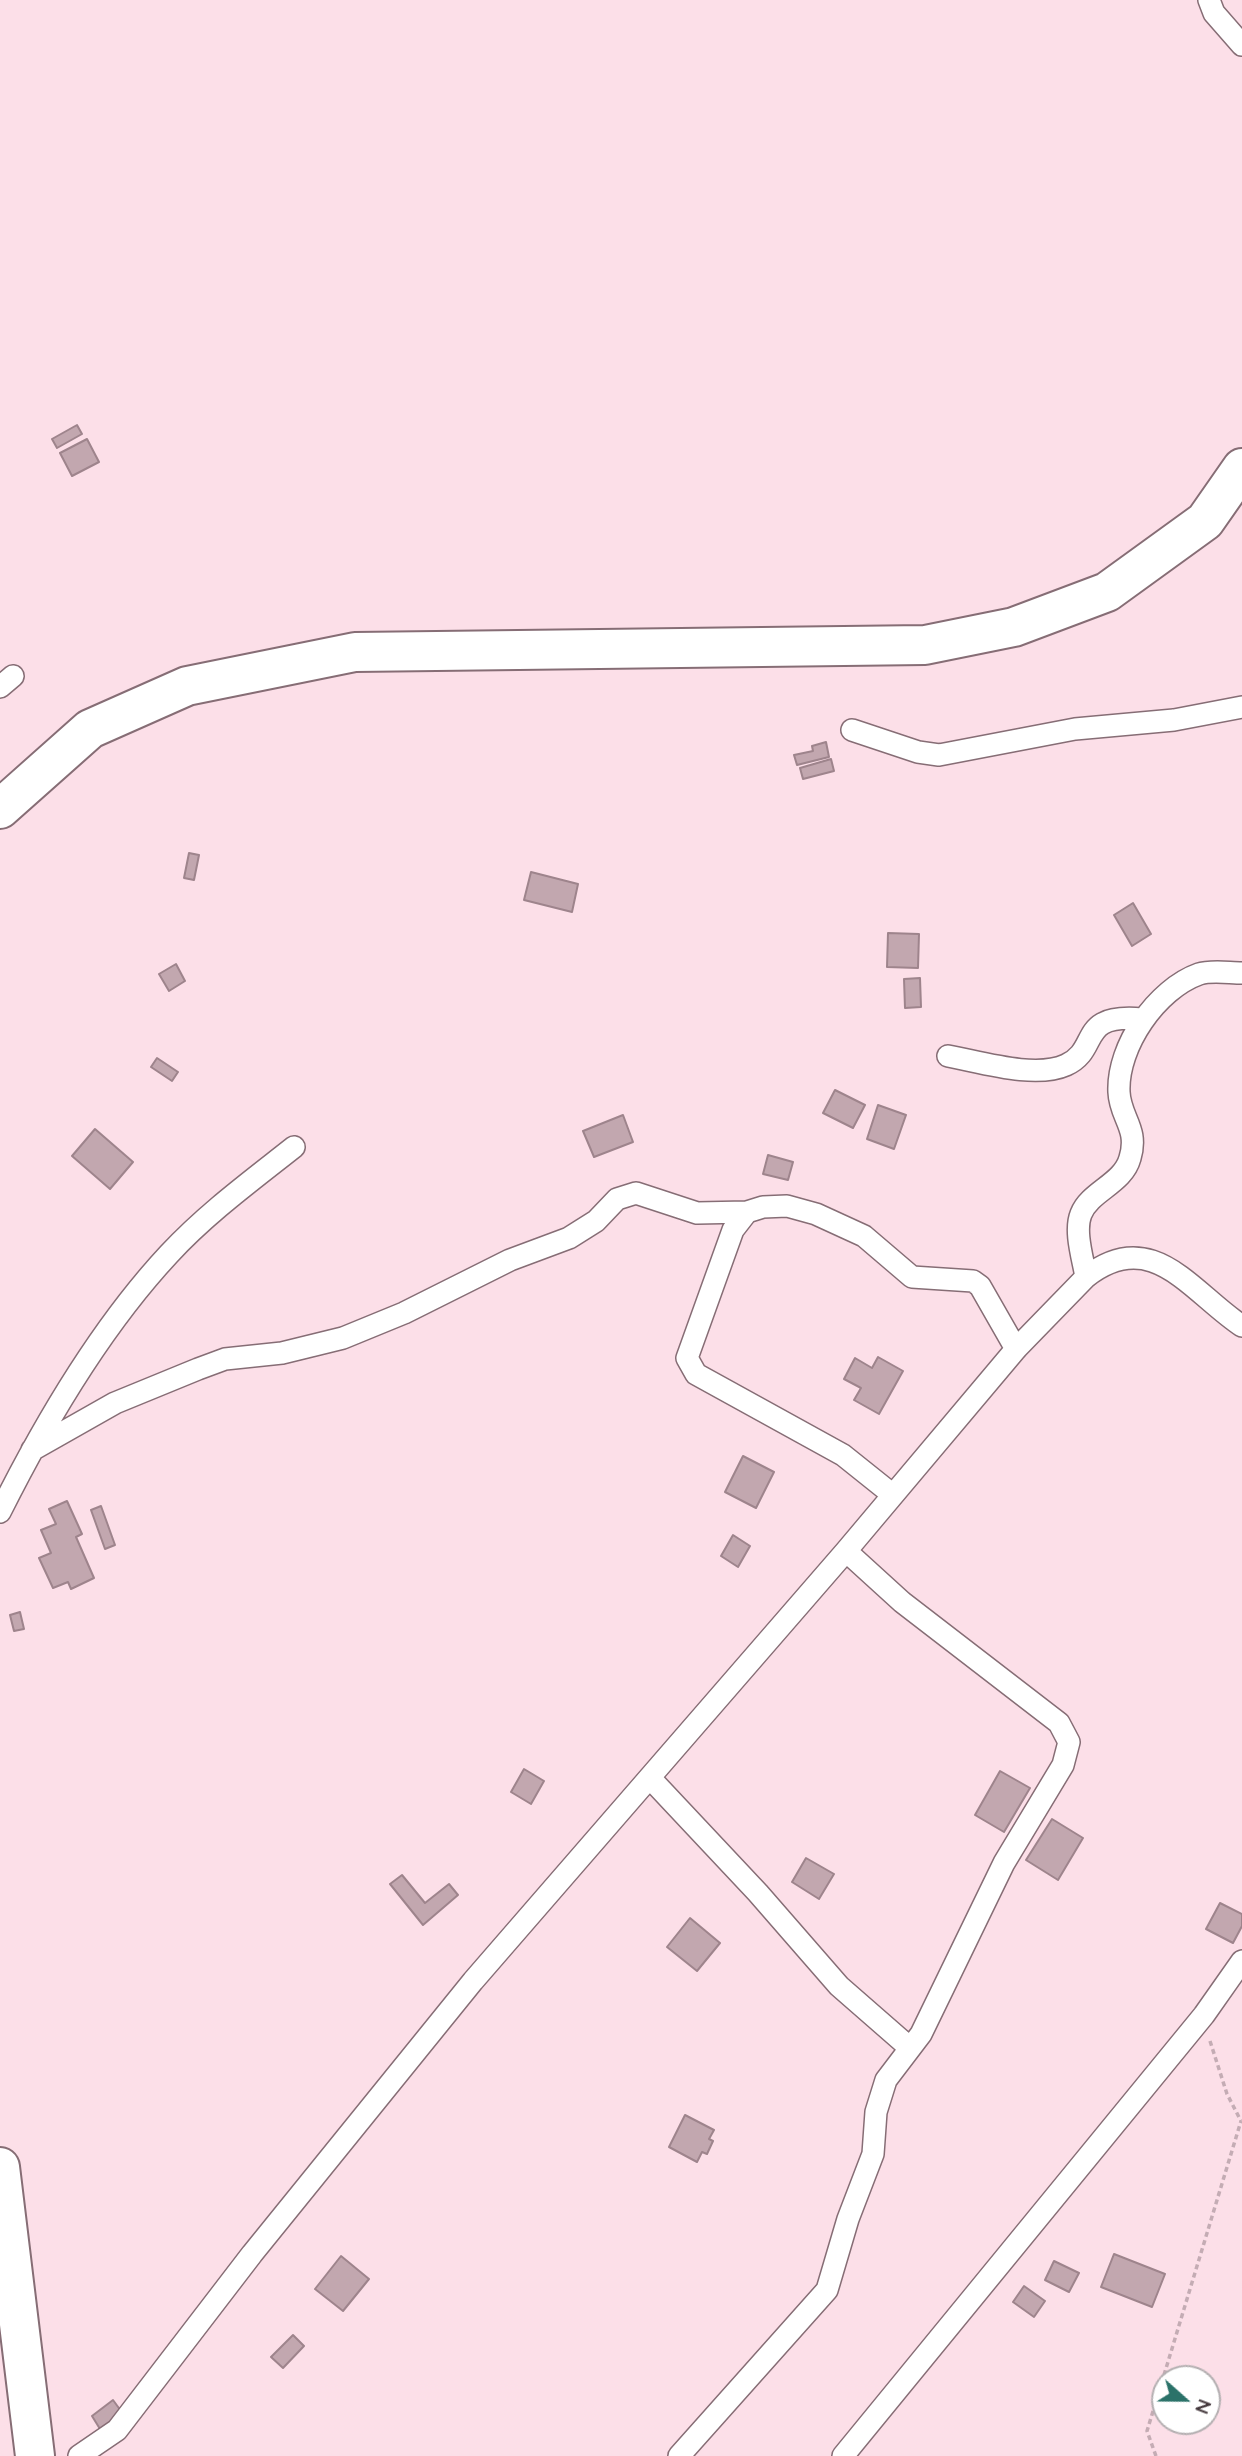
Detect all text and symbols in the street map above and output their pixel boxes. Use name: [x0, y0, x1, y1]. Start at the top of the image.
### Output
north arrow: [1151, 2365, 1221, 2435]
text: N: [1190, 2396, 1217, 2418]

